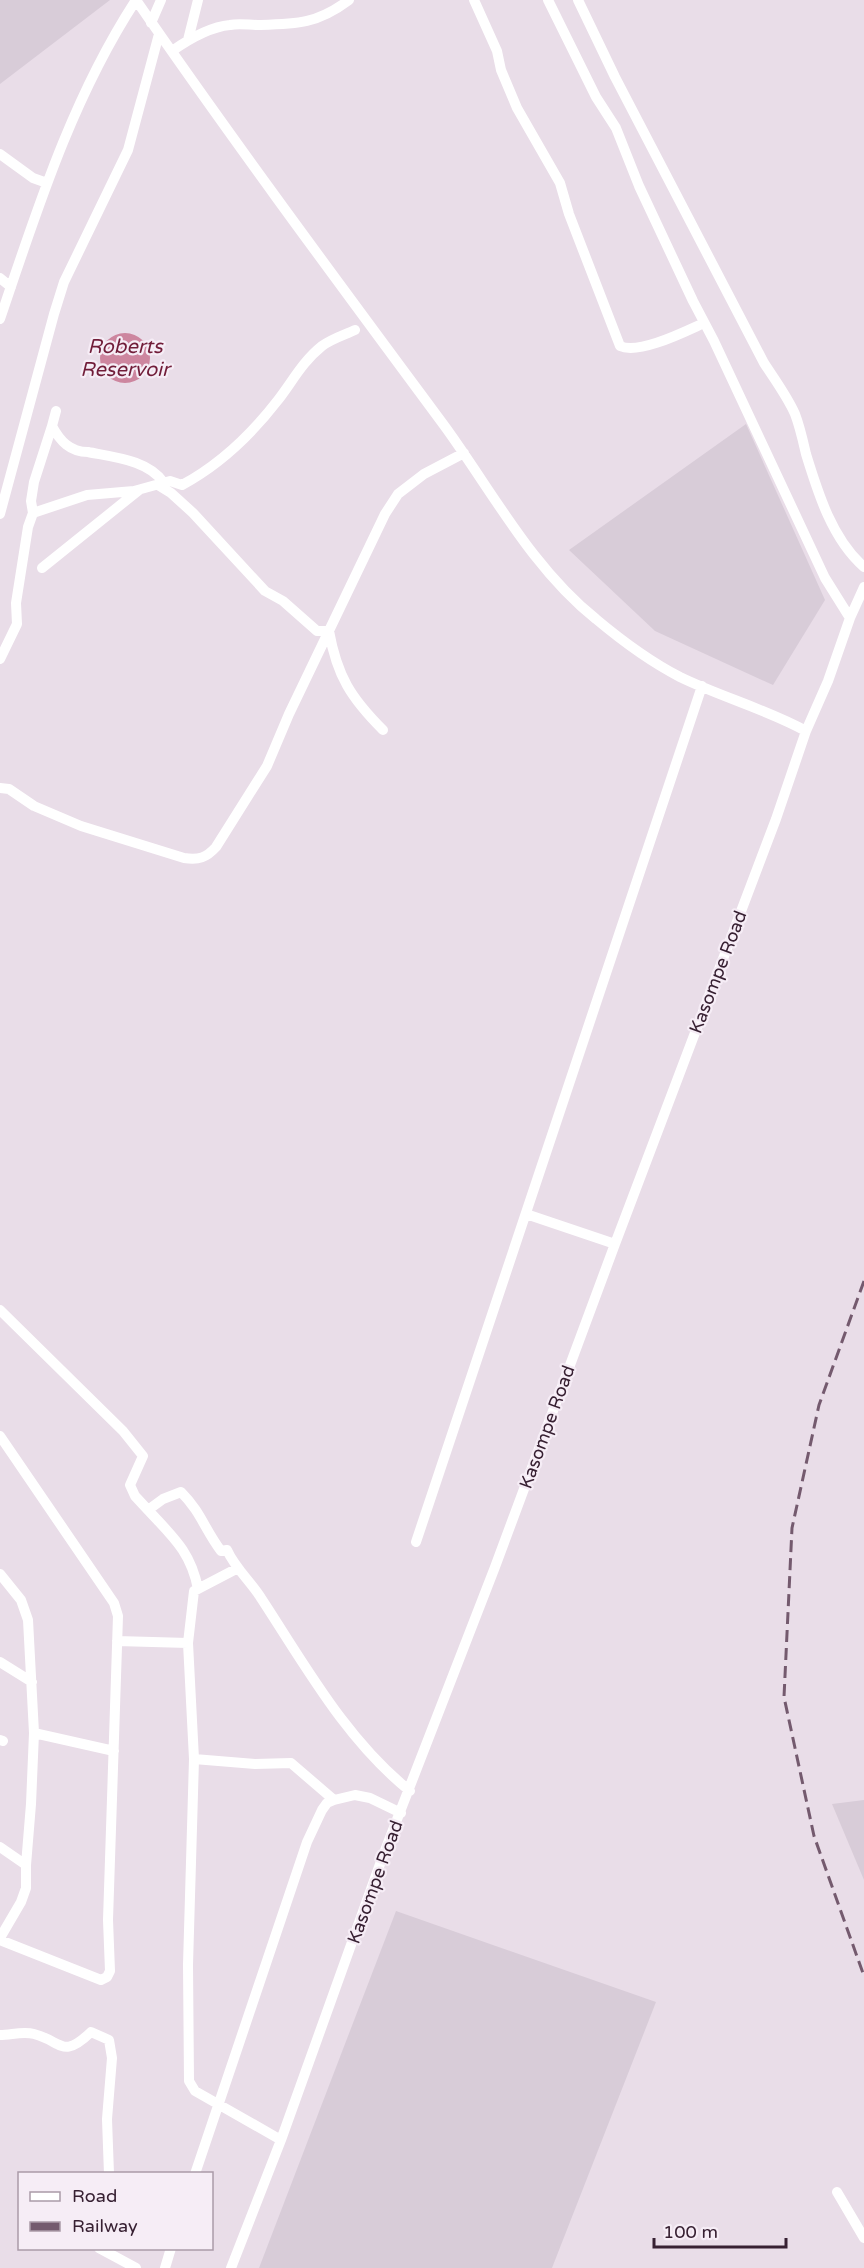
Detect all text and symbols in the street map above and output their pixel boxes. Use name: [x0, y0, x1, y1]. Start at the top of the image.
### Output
water label: Roberts Reservoir: [80, 335, 172, 382]
street label: Kasompe Road: [684, 907, 752, 1037]
street label: Kasompe Road: [514, 1362, 580, 1492]
street label: Kasompe Road: [342, 1817, 408, 1947]
legend: [18, 2172, 213, 2250]
text: Road: [72, 2185, 117, 2207]
scale bar: [654, 2211, 786, 2249]
text: Railway: [72, 2215, 138, 2237]
text: 100 m: [663, 2221, 718, 2243]

